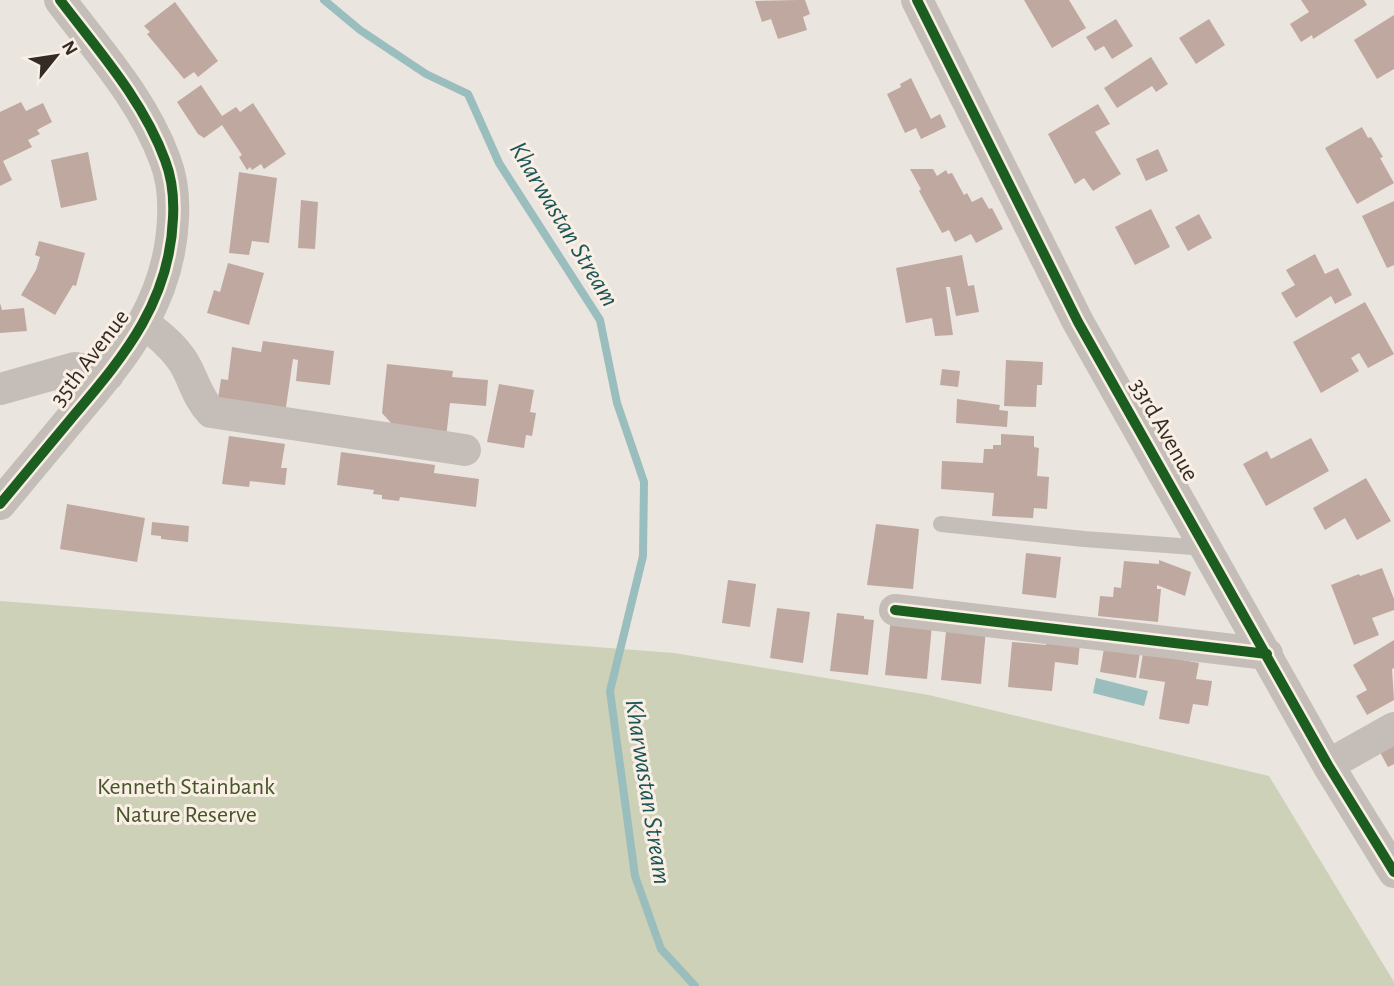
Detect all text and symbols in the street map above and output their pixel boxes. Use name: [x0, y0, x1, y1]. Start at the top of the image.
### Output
north arrow: [21, 21, 91, 91]
text: N: [58, 38, 81, 59]
water label: Kharwastan Stream: [505, 137, 623, 311]
street label: 35th Avenue: [46, 305, 134, 411]
street label: 33rd Avenue: [1125, 375, 1203, 485]
water label: Kharwastan Stream: [621, 698, 675, 886]
park label: Kenneth Stainbank Nature Reserve: [97, 775, 275, 827]

